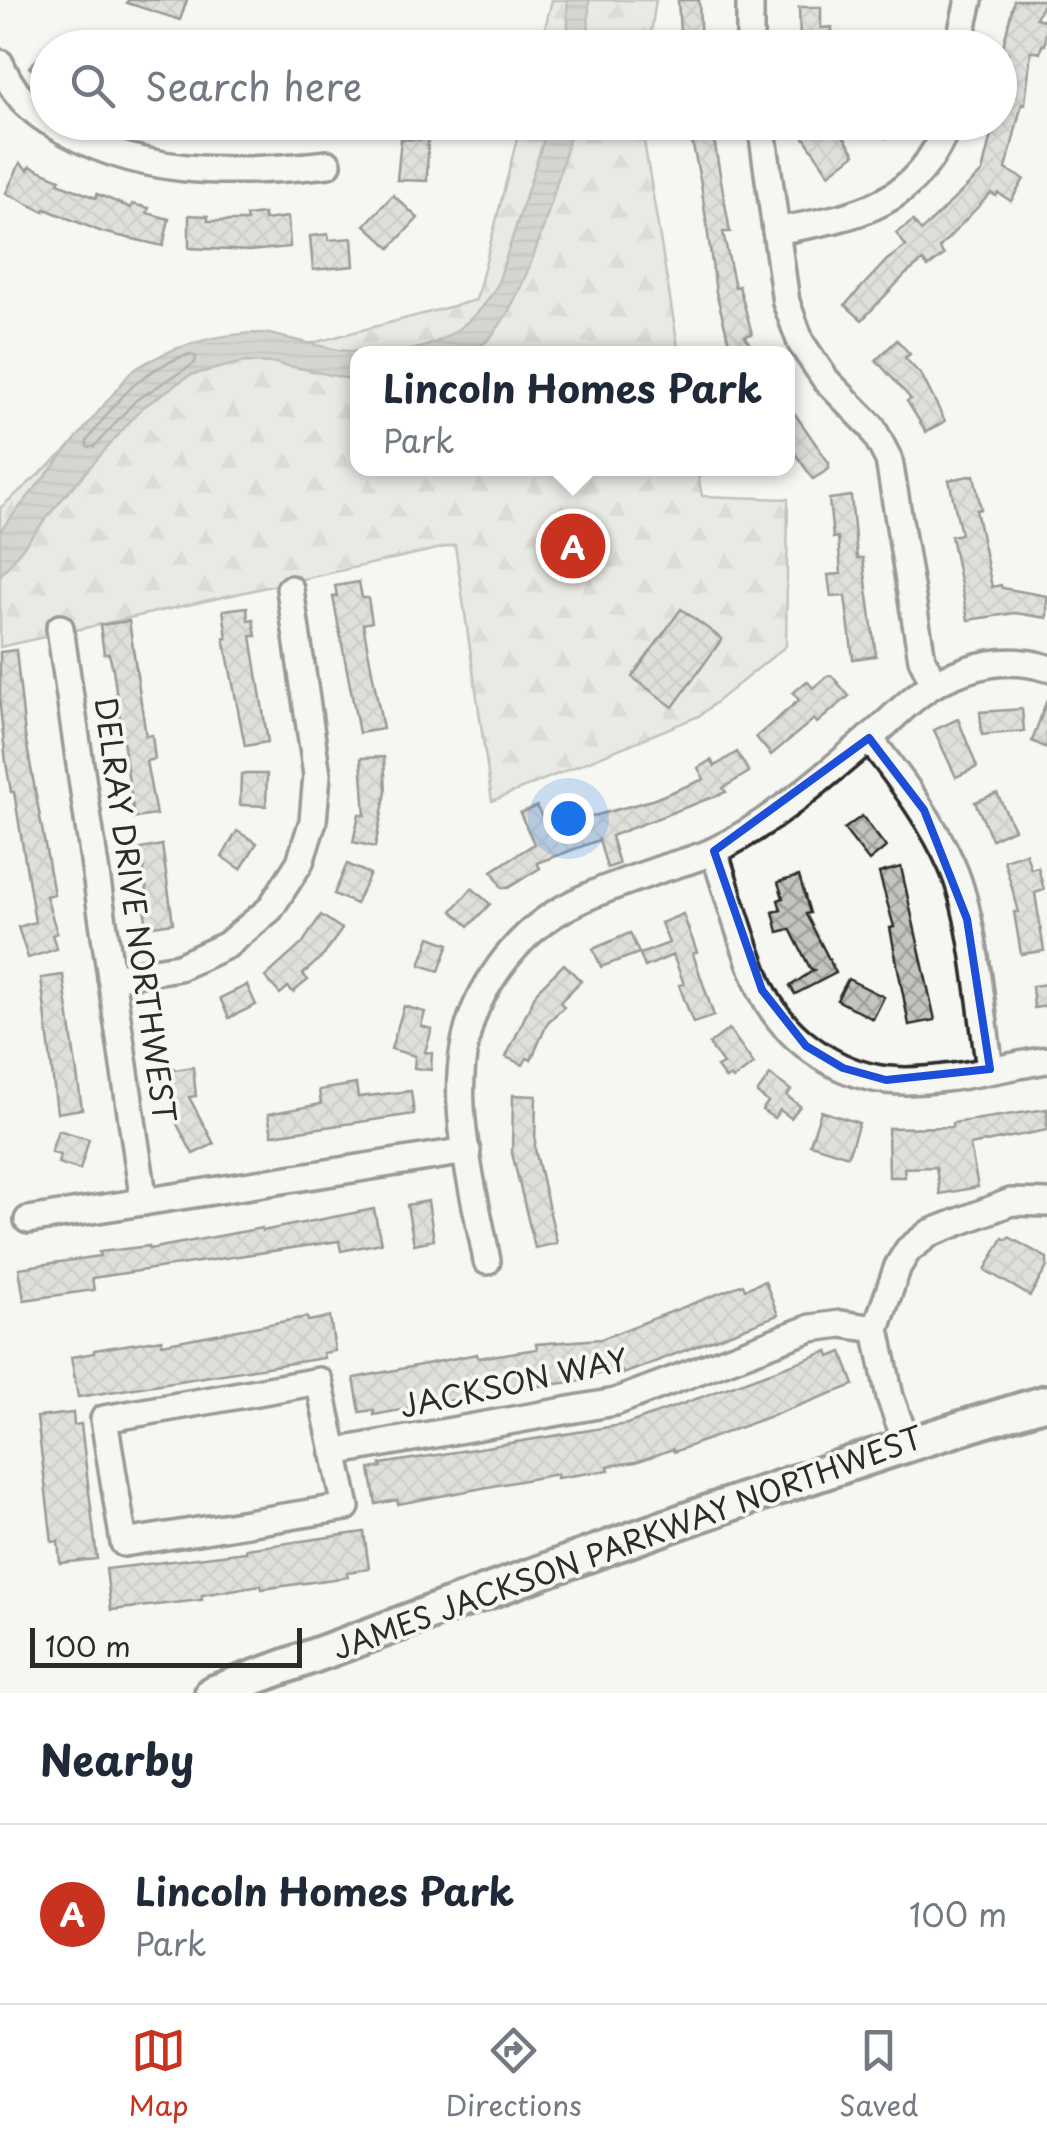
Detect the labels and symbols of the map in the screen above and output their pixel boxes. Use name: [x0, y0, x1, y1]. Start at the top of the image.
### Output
pin: A: [540, 508, 606, 584]
street label: DELRAY DRIVE NORTHWEST: [84, 694, 189, 1125]
your location: [543, 793, 594, 844]
street label: JACKSON WAY: [396, 1335, 631, 1428]
street label: JAMES JACKSON PARKWAY NORTHWEST: [326, 1413, 929, 1670]
scale bar: [30, 1623, 302, 1668]

